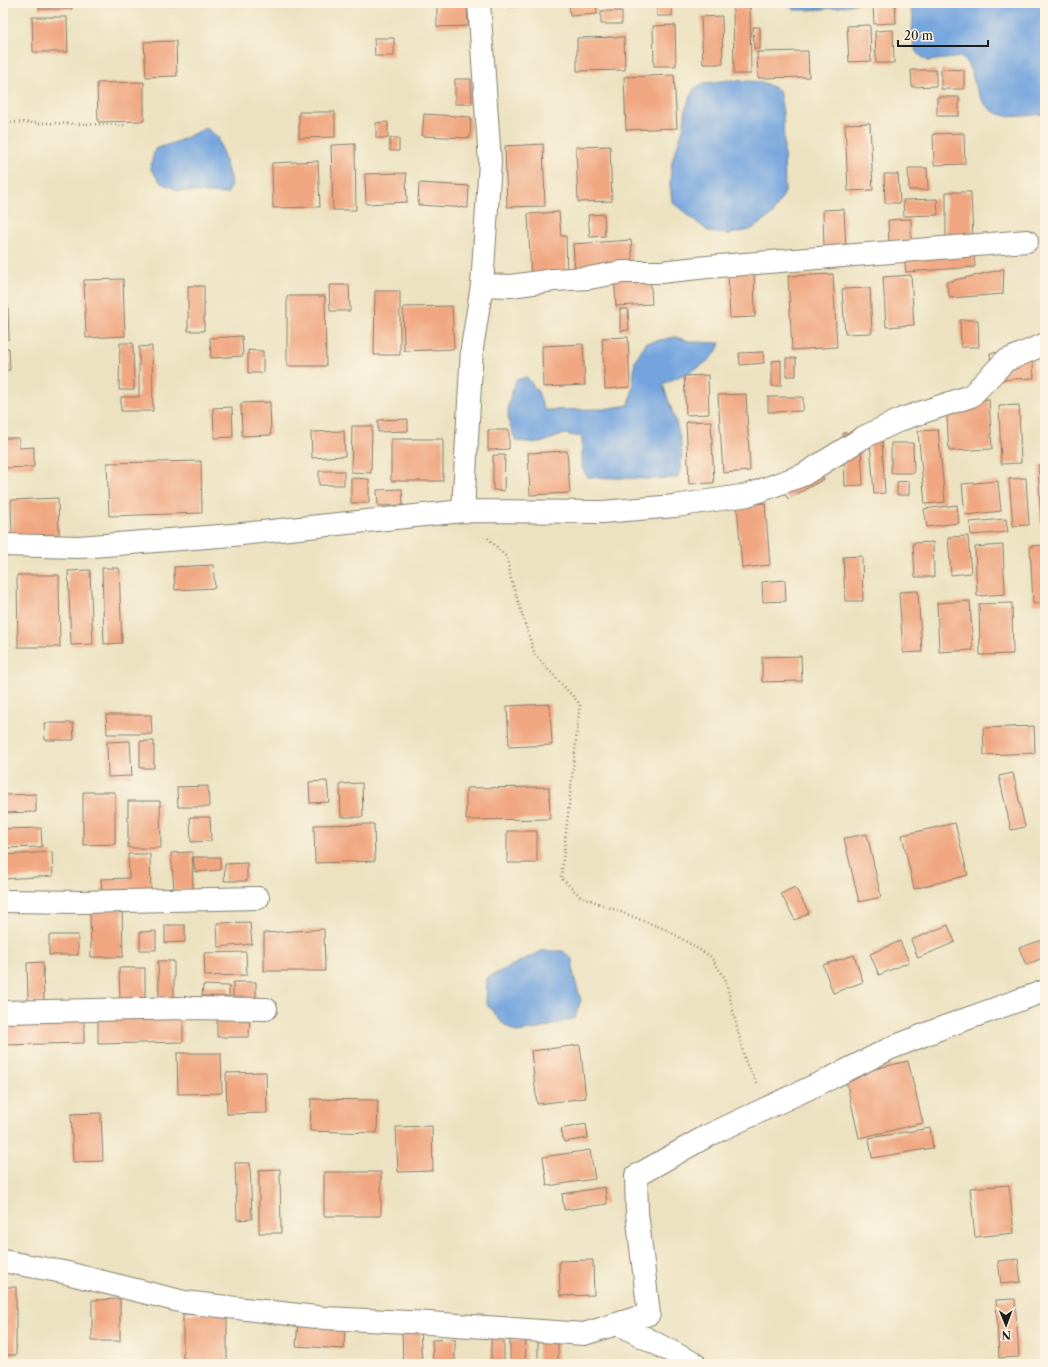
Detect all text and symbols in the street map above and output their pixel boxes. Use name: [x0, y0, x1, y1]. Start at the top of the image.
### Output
scale bar: [898, 22, 988, 48]
text: 20 m: [904, 28, 933, 43]
north arrow: [986, 1305, 1026, 1345]
text: N: [1001, 1328, 1011, 1342]

